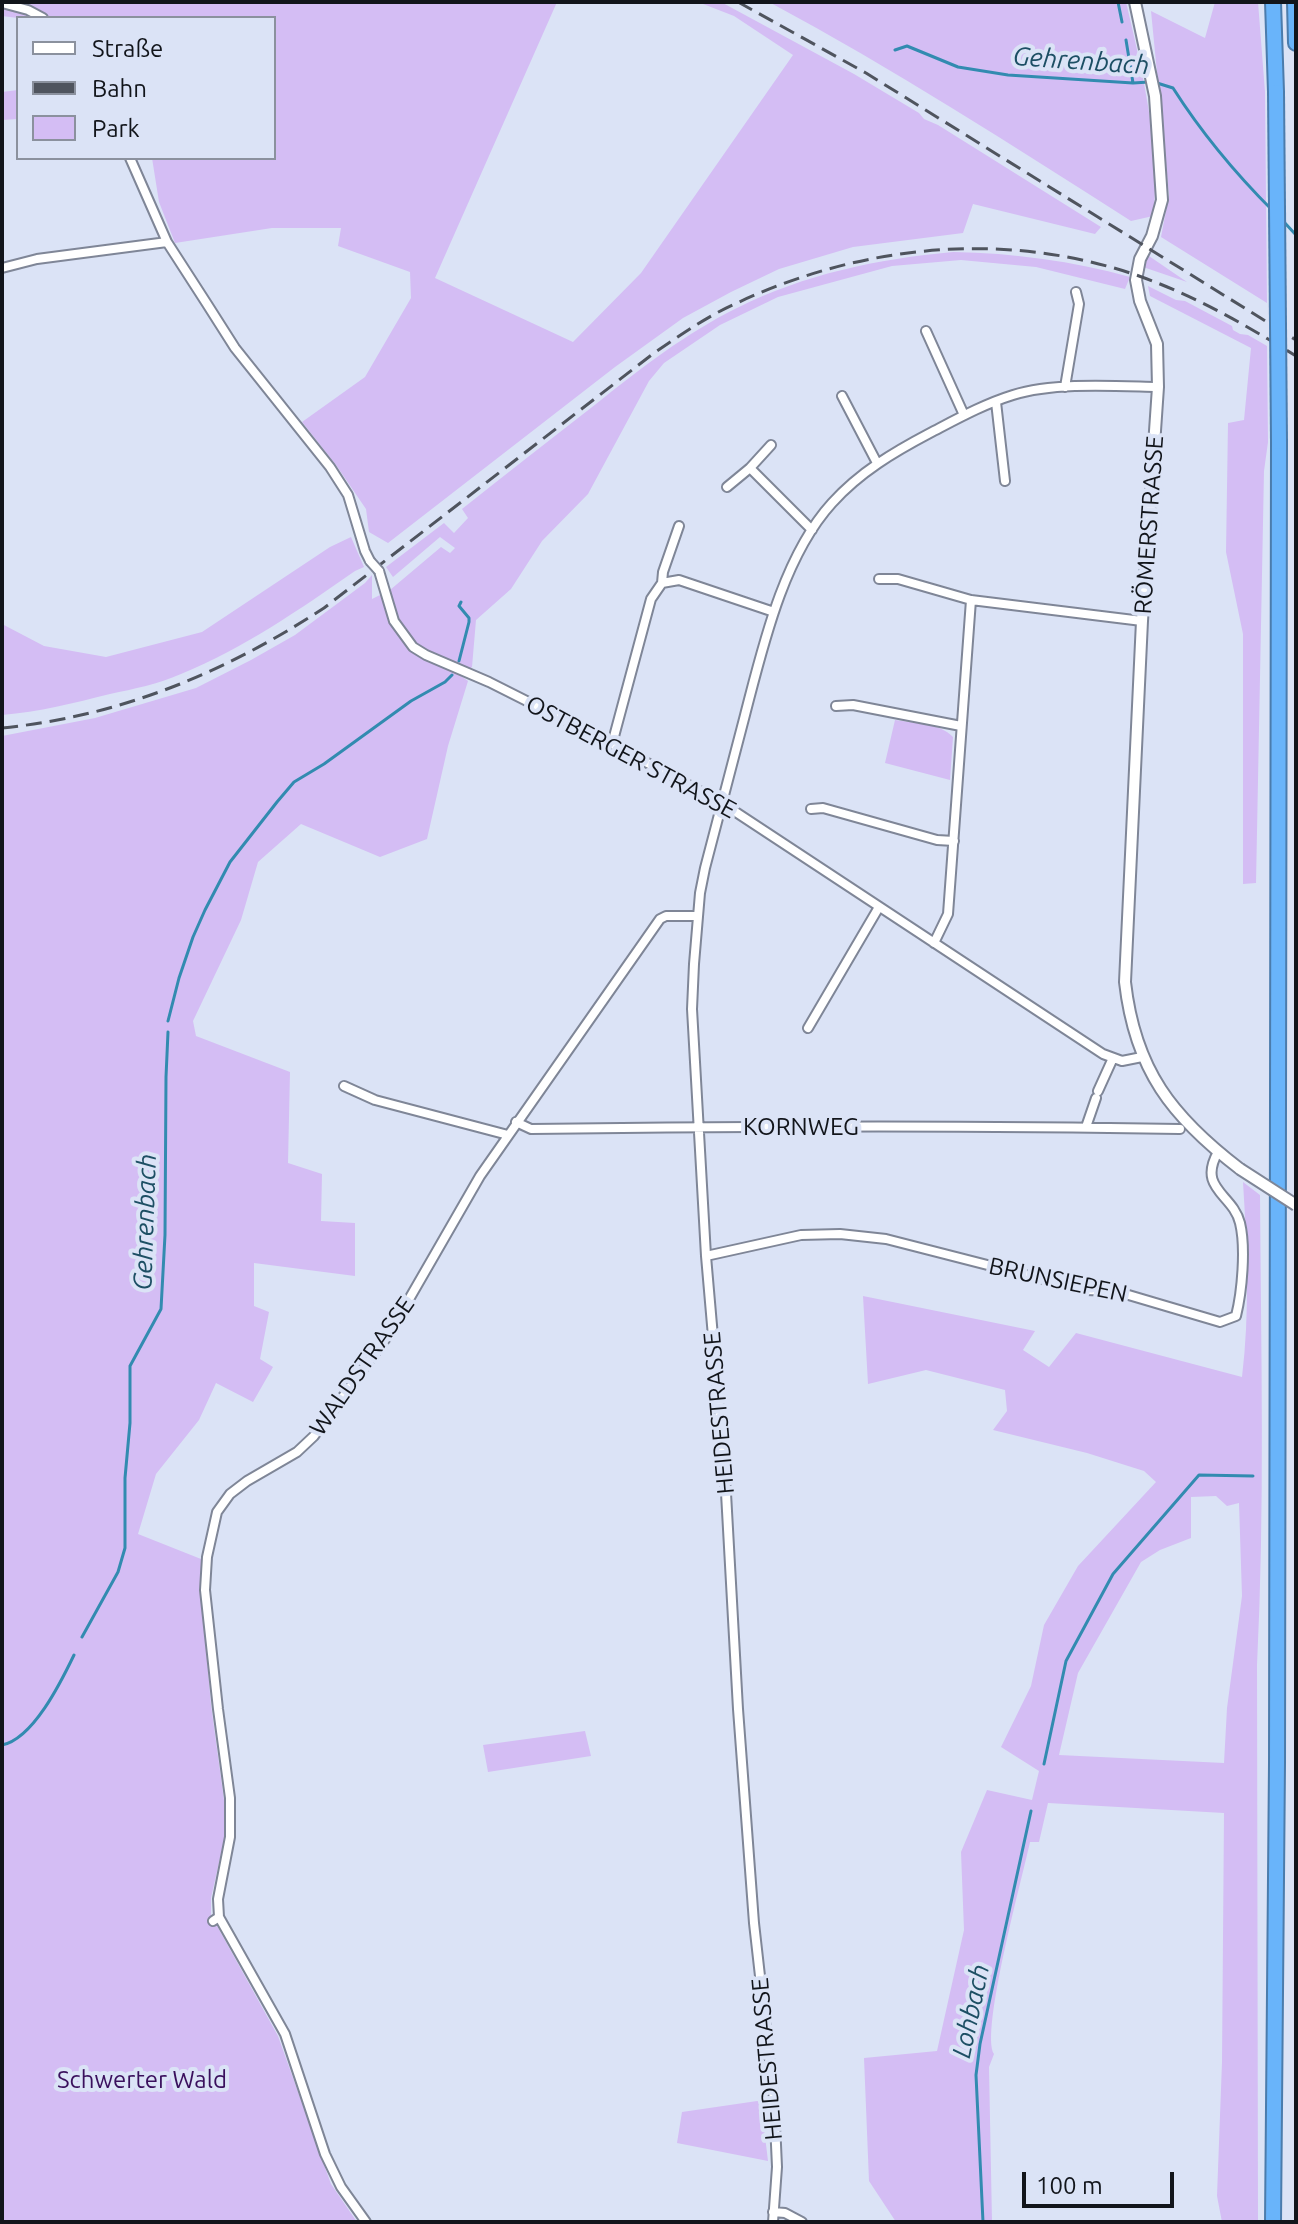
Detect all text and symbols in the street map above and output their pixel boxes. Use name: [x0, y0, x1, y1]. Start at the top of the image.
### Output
legend: [16, 16, 276, 160]
text: Straße: [92, 35, 163, 62]
water label: Gehrenbach: [1012, 41, 1150, 81]
text: Bahn: [92, 75, 147, 102]
text: Park: [92, 115, 140, 142]
street label: RÖMERSTRASSE: [1128, 435, 1170, 615]
street label: OSTBERGER STRASSE: [521, 689, 741, 825]
street label: KORNWEG: [743, 1113, 859, 1141]
water label: Gehrenbach: [127, 1153, 163, 1291]
street label: BRUNSIEPEN: [986, 1251, 1130, 1309]
street label: WALDSTRASSE: [304, 1291, 420, 1441]
street label: HEIDESTRASSE: [698, 1331, 740, 1495]
water label: Lohbach: [946, 1961, 996, 2061]
street label: HEIDESTRASSE: [746, 1977, 788, 2141]
park label: Schwerter Wald: [57, 2066, 227, 2094]
scale bar: [1026, 2156, 1178, 2206]
text: 100 m: [1036, 2172, 1103, 2199]

